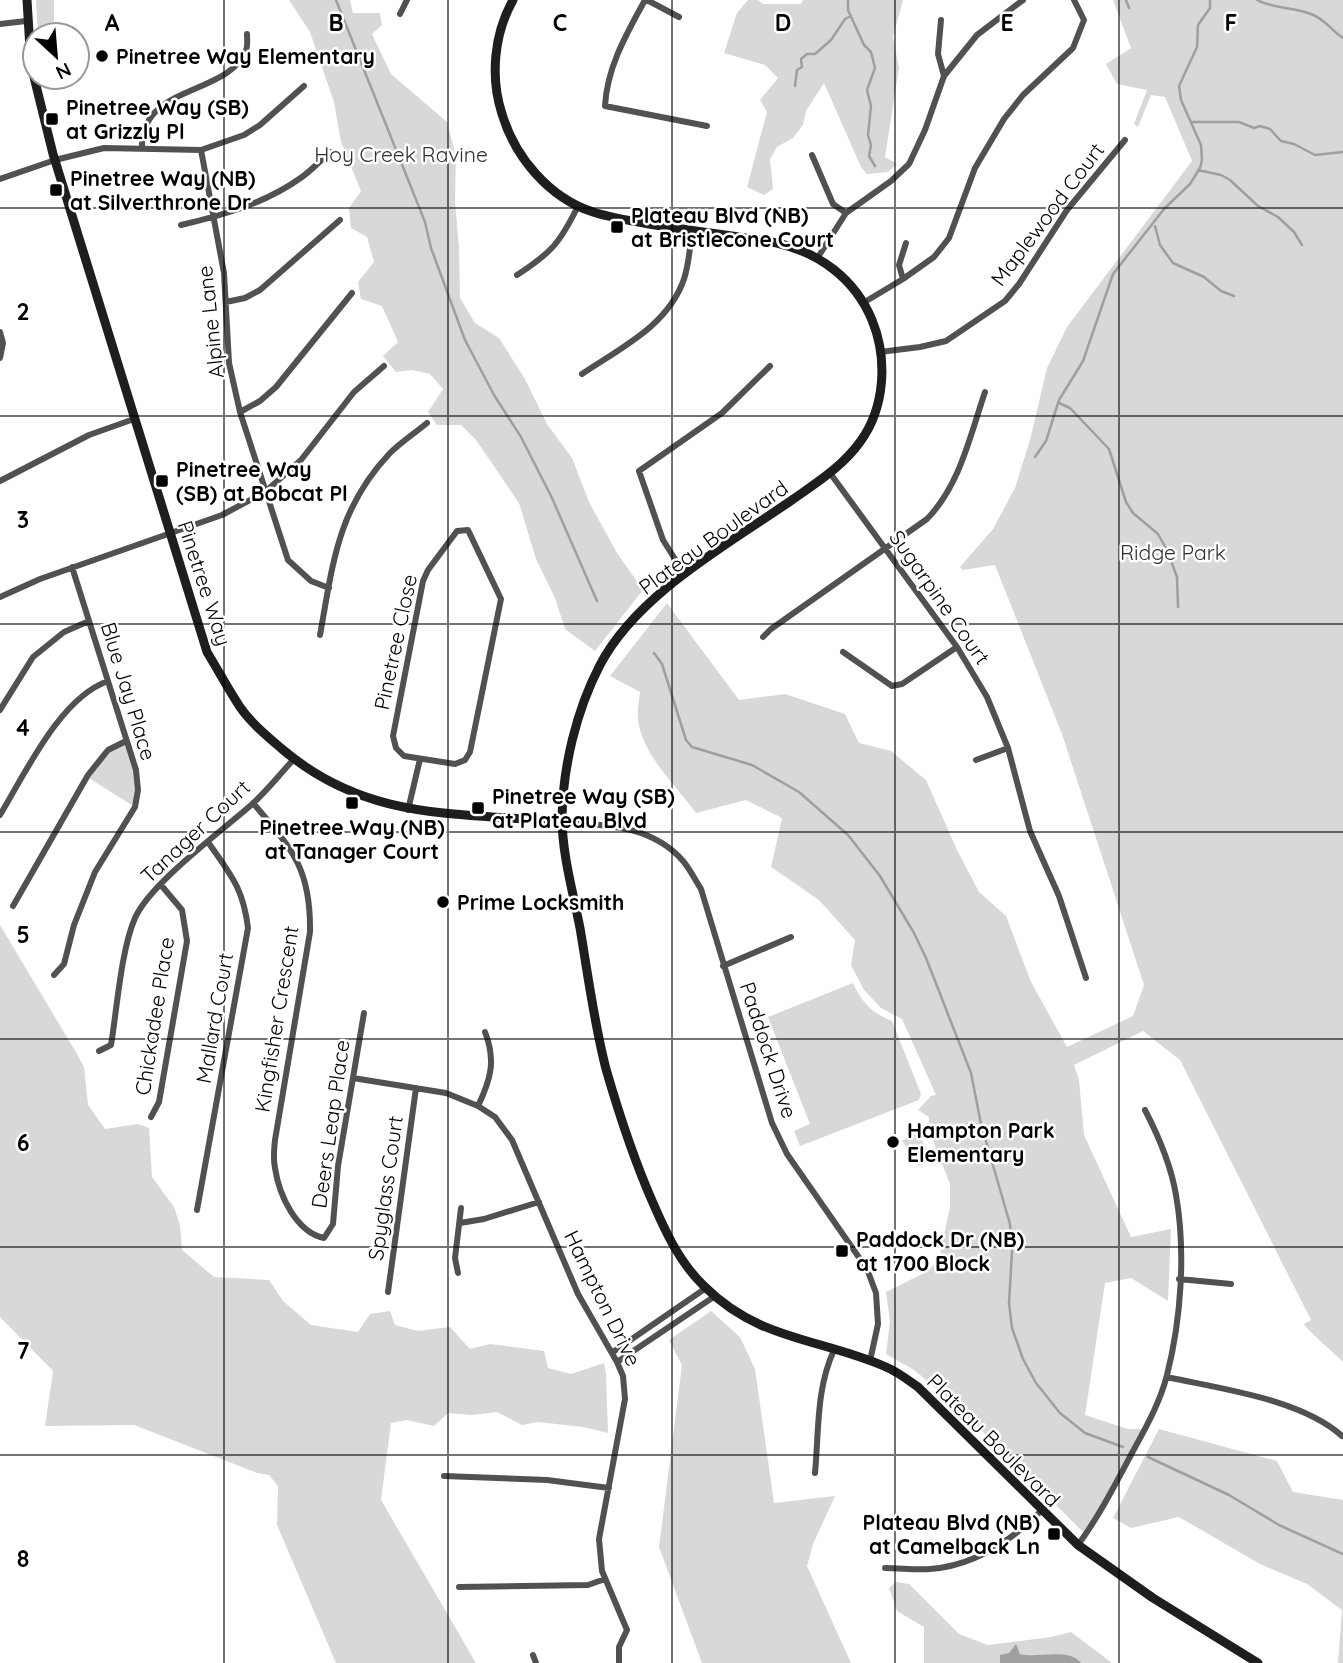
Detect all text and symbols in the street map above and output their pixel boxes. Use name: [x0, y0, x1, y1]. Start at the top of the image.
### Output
text: A: [105, 8, 120, 37]
text: B: [328, 8, 344, 37]
text: C: [553, 8, 567, 37]
text: D: [775, 8, 791, 37]
text: E: [1000, 8, 1014, 37]
text: F: [1225, 8, 1237, 37]
north arrow: [21, 21, 91, 91]
place label: Pinetree Way Elementary: [116, 43, 375, 69]
marker: Pinetree Way Elementary: [94, 48, 110, 64]
text: N: [52, 57, 75, 85]
place label: Pinetree Way (SB) at Grizzly Pl: [66, 94, 249, 144]
marker: Pinetree Way (SB) at Grizzly Pl: [44, 111, 60, 127]
street label: Maplewood Court: [985, 137, 1109, 291]
park label: Hoy Creek Ravine: [314, 141, 488, 167]
place label: Pinetree Way (NB) at Silverthrone Dr: [70, 165, 256, 215]
marker: Pinetree Way (NB) at Silverthrone Dr: [48, 182, 64, 198]
place label: Plateau Blvd (NB) at Bristlecone Court: [631, 202, 834, 252]
marker: Plateau Blvd (NB) at Bristlecone Court: [609, 219, 625, 235]
street label: Alpine Lane: [191, 264, 229, 380]
text: 2: [16, 297, 30, 326]
place label: Pinetree Way (SB) at Bobcat Pl: [176, 456, 348, 506]
marker: Pinetree Way (SB) at Bobcat Pl: [154, 473, 170, 489]
street label: Plateau Boulevard: [633, 474, 793, 600]
text: 3: [17, 505, 29, 534]
street label: Pinetree Way: [173, 517, 237, 649]
street label: Sugarpine Court: [884, 525, 996, 669]
park label: Ridge Park: [1120, 539, 1226, 565]
street label: Pinetree Close: [368, 572, 422, 712]
street label: Blue Jay Place: [96, 619, 162, 763]
text: 4: [16, 713, 30, 742]
street label: Tanager Court: [135, 774, 255, 888]
place label: Pinetree Way (SB) at Plateau Blvd: [492, 783, 675, 833]
marker: Pinetree Way (NB) at Tanager Court: [344, 795, 360, 811]
marker: Pinetree Way (SB) at Plateau Blvd: [470, 800, 486, 816]
place label: Pinetree Way (NB) at Tanager Court: [259, 814, 445, 864]
place label: Prime Locksmith: [457, 889, 624, 915]
marker: Prime Locksmith: [435, 894, 451, 910]
text: 5: [16, 920, 30, 949]
street label: Kingfisher Crescent: [248, 924, 304, 1114]
street label: Chickadee Place: [129, 935, 179, 1097]
street label: Mallard Court: [190, 951, 238, 1085]
street label: Paddock Drive: [735, 979, 803, 1121]
street label: Deers Leap Place: [305, 1038, 355, 1210]
street label: Spyglass Court: [362, 1114, 408, 1262]
place label: Hampton Park Elementary: [907, 1117, 1055, 1167]
text: 6: [17, 1128, 29, 1157]
marker: Hampton Park Elementary: [885, 1134, 901, 1150]
street label: Hampton Drive: [559, 1226, 647, 1370]
place label: Paddock Dr (NB) at 1700 Block: [856, 1226, 1024, 1276]
marker: Paddock Dr (NB) at 1700 Block: [834, 1243, 850, 1259]
text: 7: [17, 1336, 30, 1365]
street label: Plateau Boulevard: [922, 1368, 1066, 1512]
place label: Plateau Blvd (NB) at Camelback Ln: [863, 1509, 1040, 1559]
marker: Plateau Blvd (NB) at Camelback Ln: [1046, 1526, 1062, 1542]
text: 8: [17, 1544, 29, 1573]

